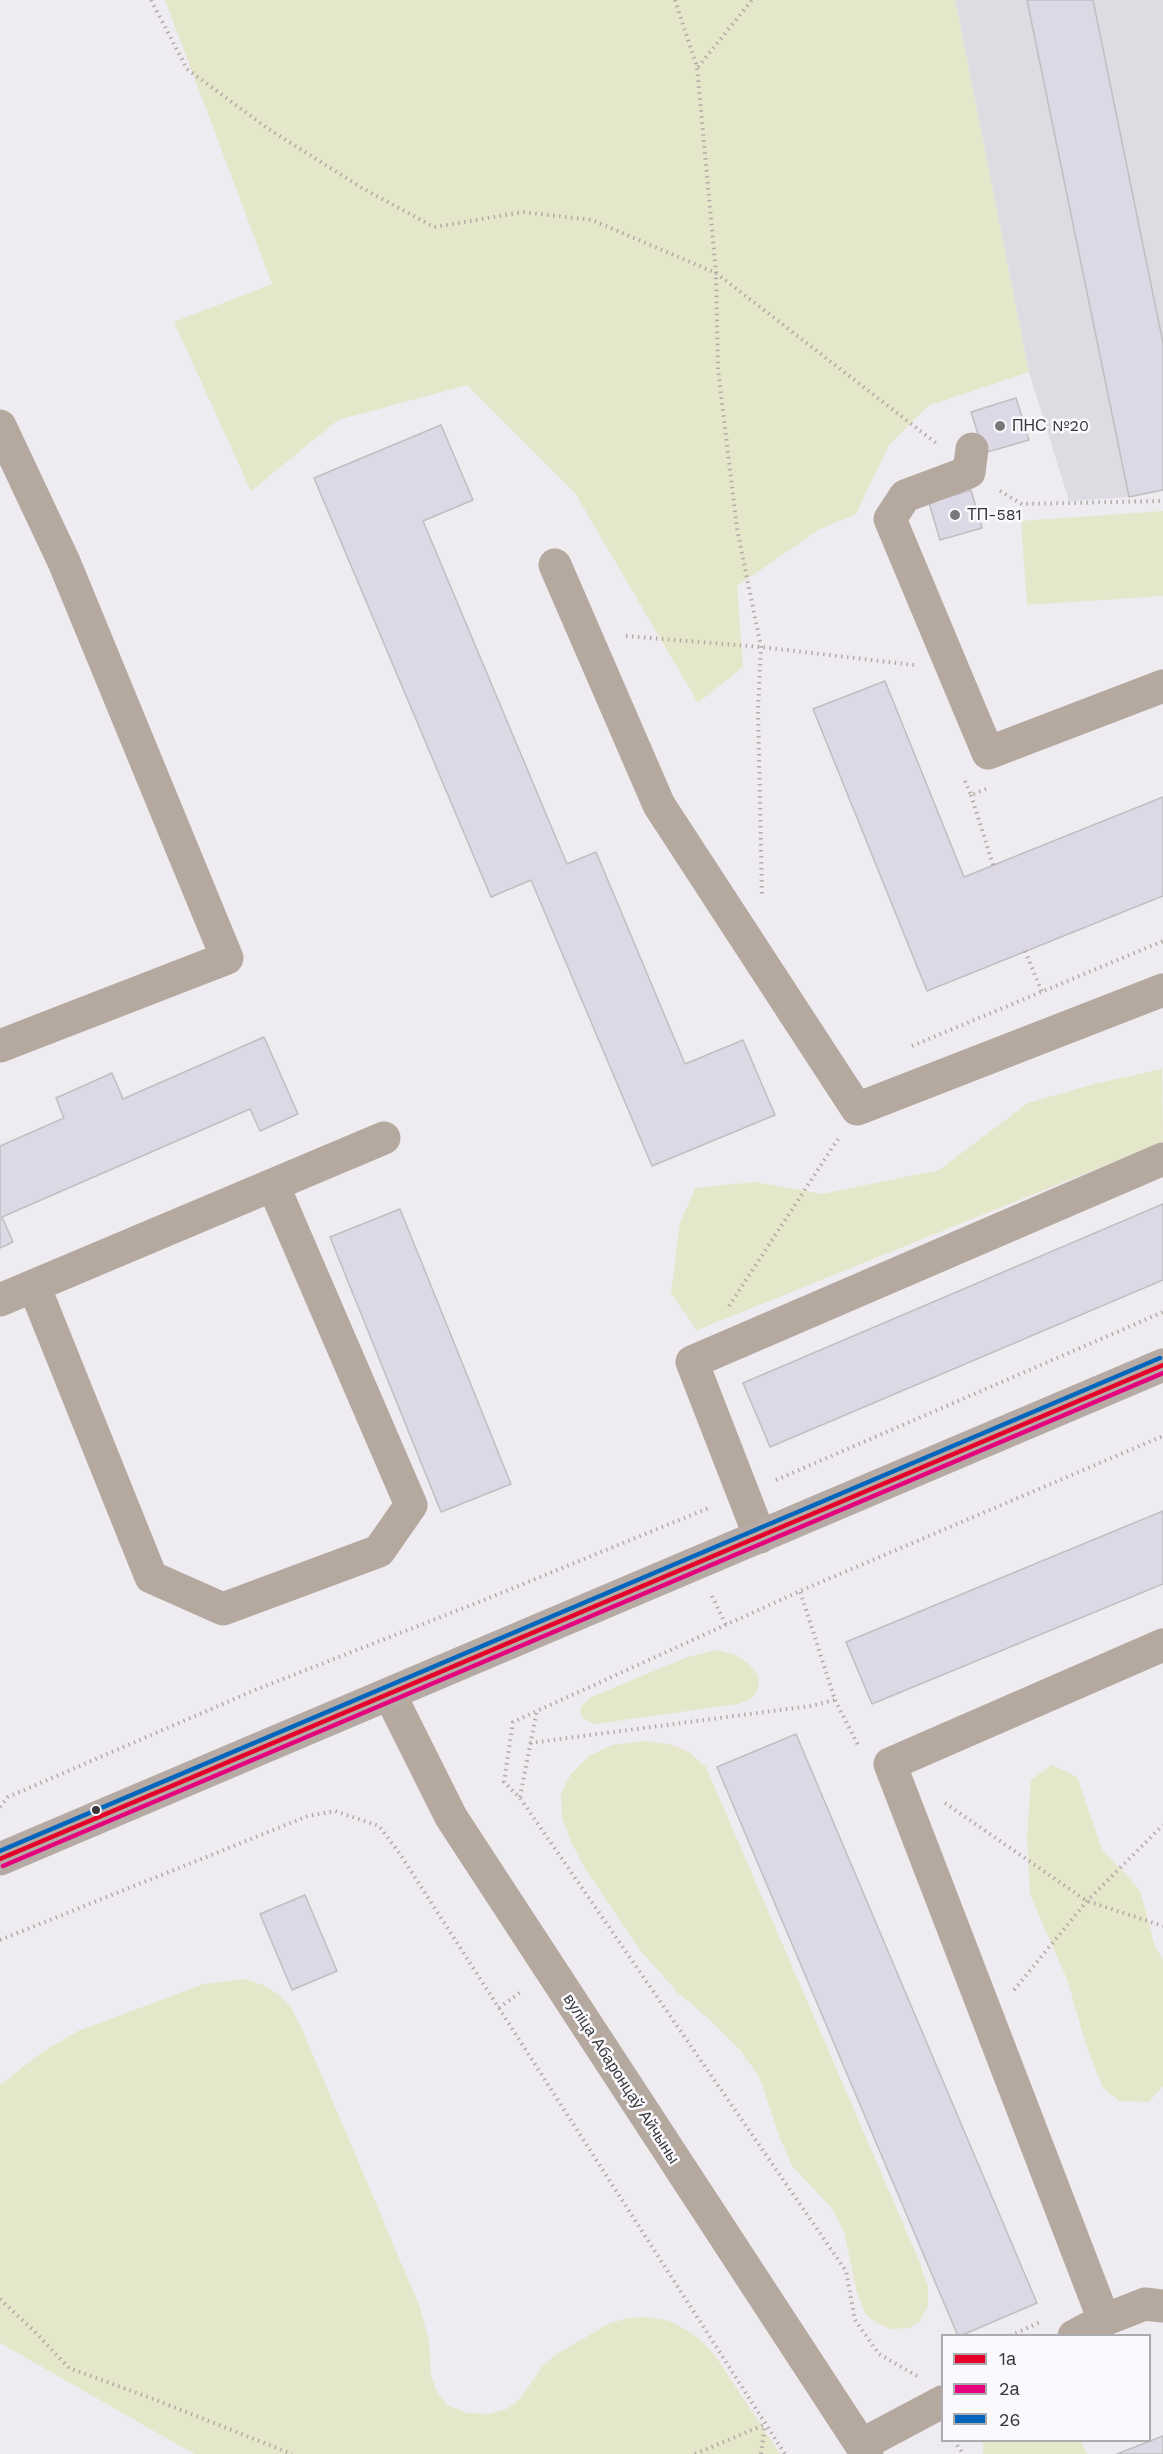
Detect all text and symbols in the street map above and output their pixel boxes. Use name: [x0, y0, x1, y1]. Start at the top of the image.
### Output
place label: ПНС №20: [1012, 416, 1089, 436]
marker: ПНС №20: [993, 419, 1007, 433]
place label: ТП-581: [967, 505, 1022, 525]
marker: ТП-581: [948, 508, 962, 522]
unlabelled marker: [90, 1804, 102, 1816]
street label: вуліца Абаронцаў Айчыны: [559, 1991, 683, 2167]
legend: [941, 2334, 1151, 2442]
text: 1а: [999, 2348, 1016, 2369]
text: 2а: [999, 2378, 1020, 2399]
text: 26: [999, 2409, 1020, 2430]

